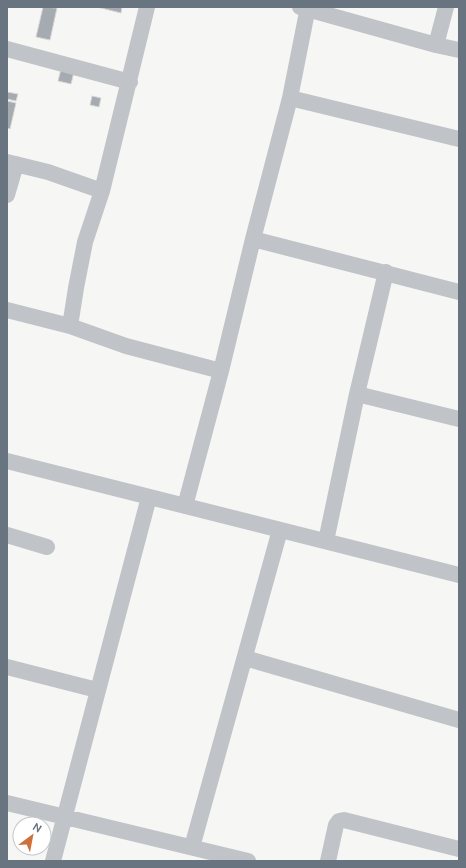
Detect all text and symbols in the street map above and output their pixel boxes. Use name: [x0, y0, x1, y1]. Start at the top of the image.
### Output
north arrow: [12, 816, 52, 856]
text: N: [31, 820, 44, 835]

